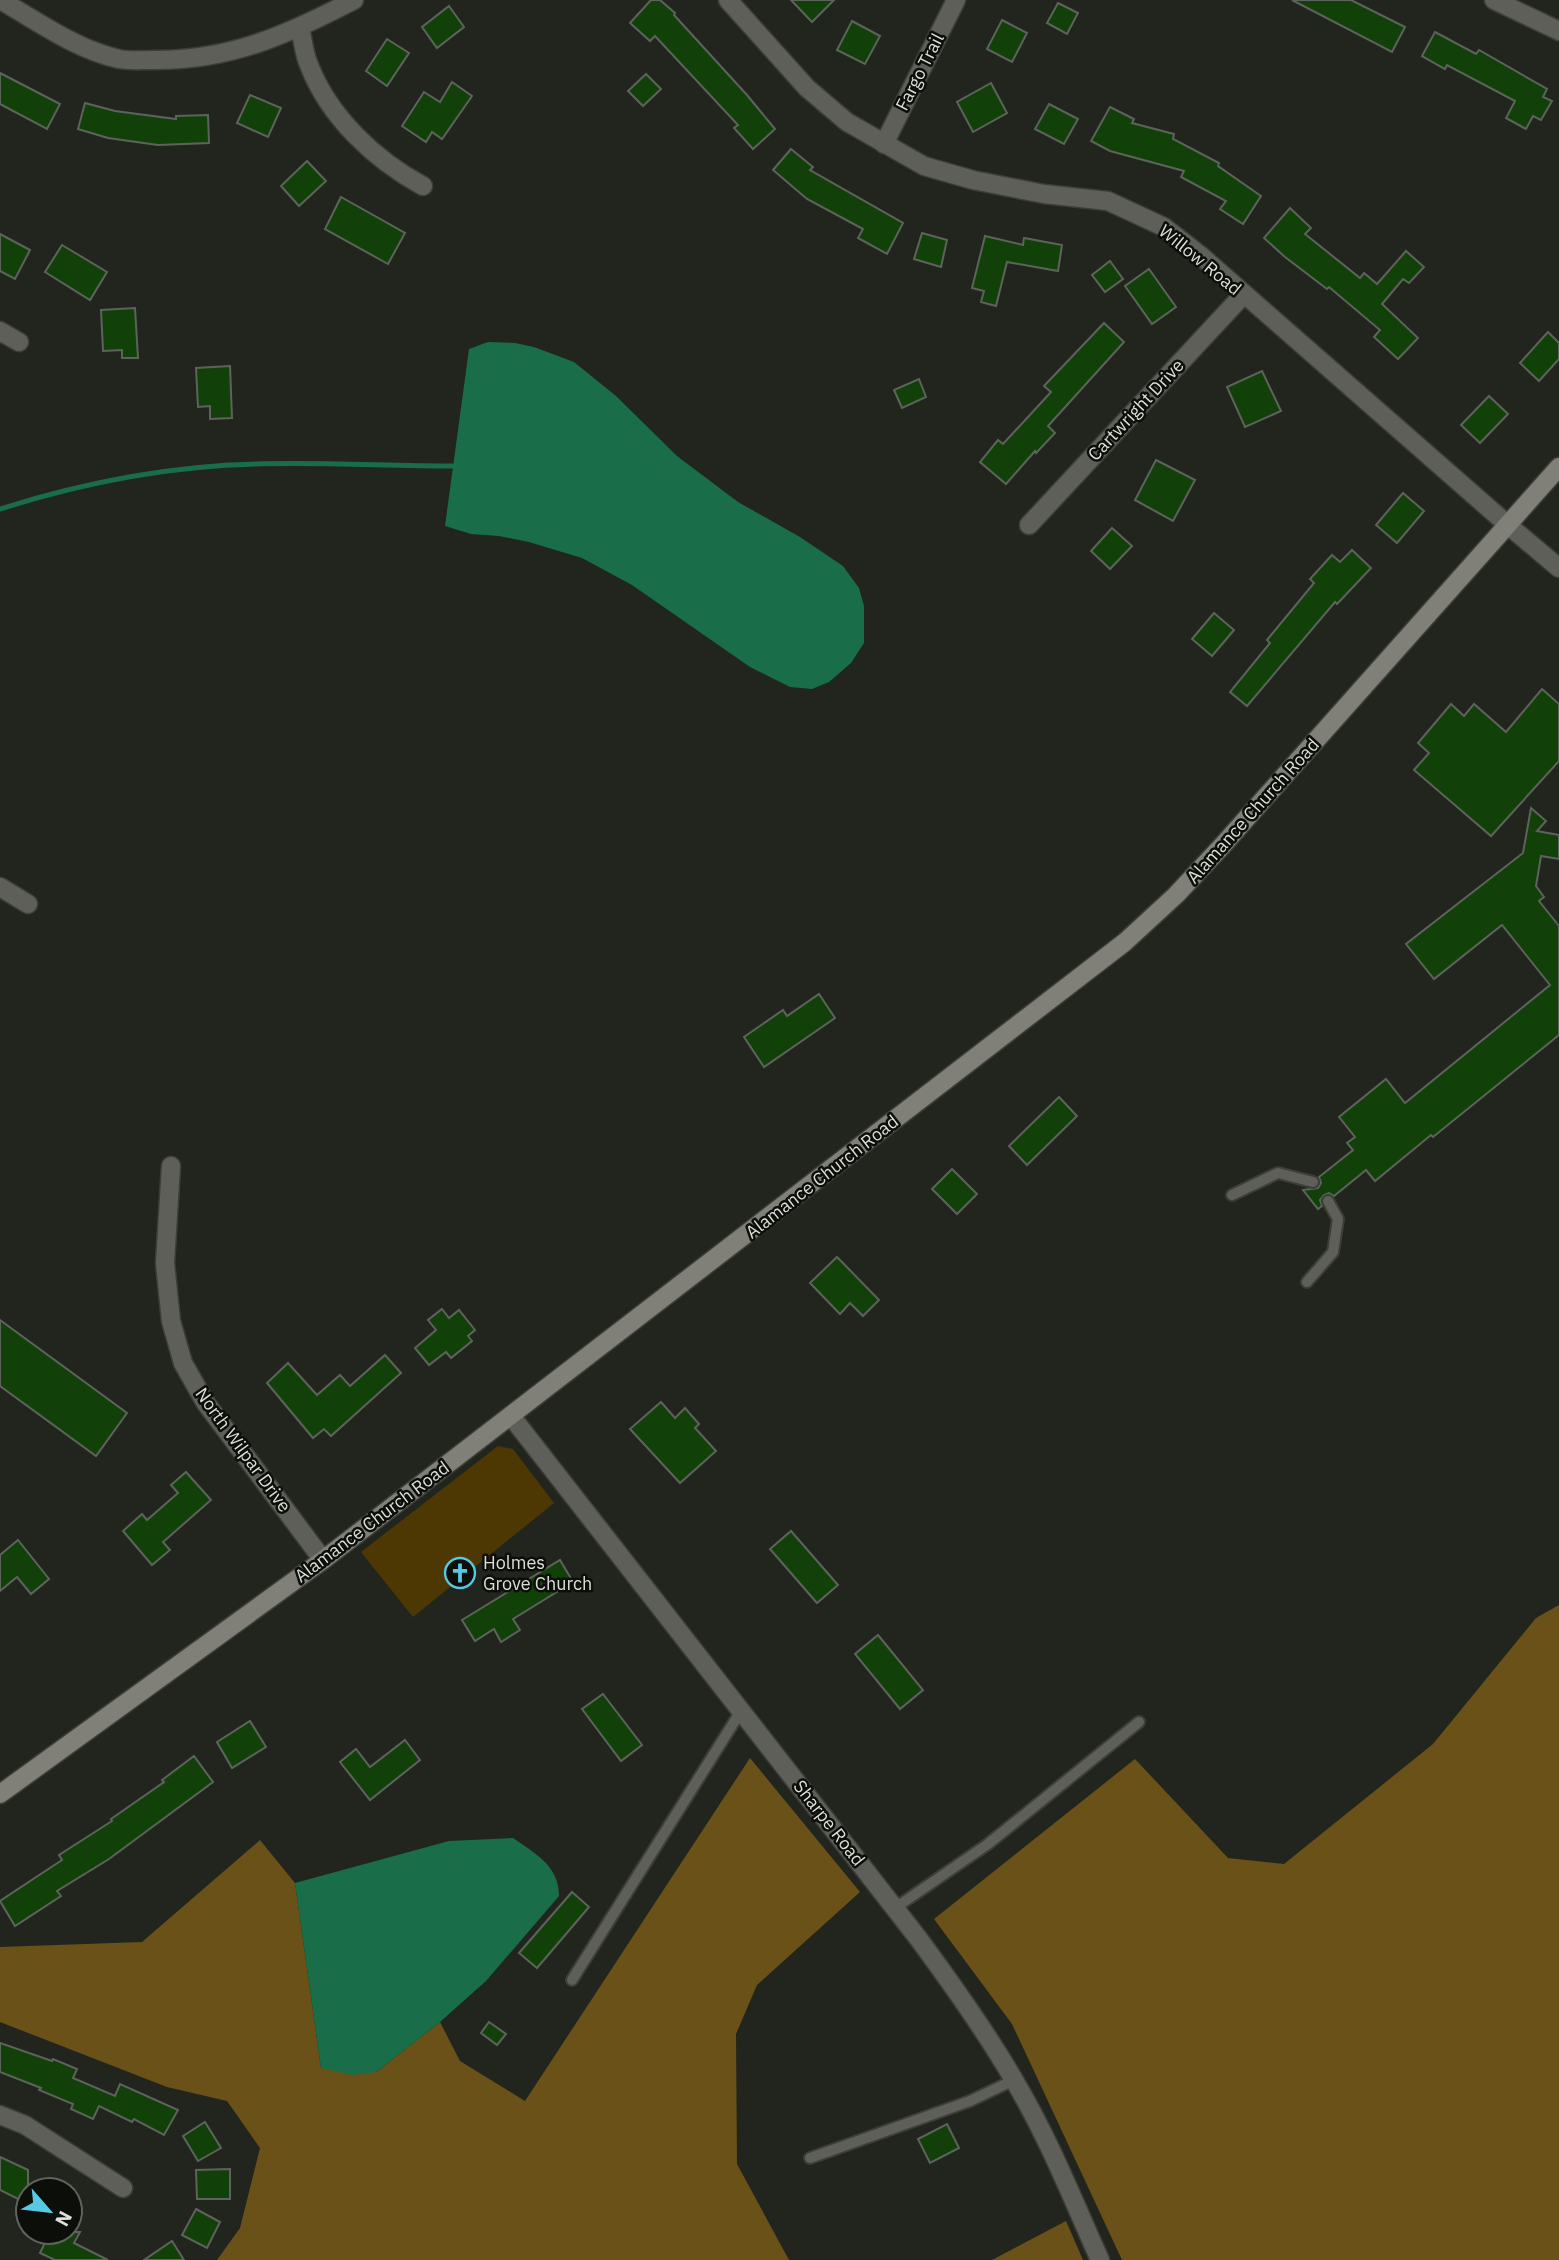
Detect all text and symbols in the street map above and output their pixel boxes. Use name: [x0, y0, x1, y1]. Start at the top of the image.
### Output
street label: Fargo Trail: [890, 29, 949, 114]
street label: Willow Road: [1154, 219, 1246, 300]
street label: Cartwright Drive: [1083, 354, 1189, 465]
street label: Alamance Church Road: [1181, 733, 1324, 888]
street label: Alamance Church Road: [741, 1110, 903, 1243]
street label: North Wilpar Drive: [190, 1383, 296, 1517]
street label: Alamance Church Road: [290, 1456, 454, 1587]
place label: Holmes Grove Church: [483, 1551, 592, 1595]
church icon: Holmes Grove Church: [443, 1556, 477, 1590]
street label: Sharpe Road: [789, 1775, 870, 1870]
north arrow: [14, 2176, 84, 2246]
text: N: [50, 2207, 78, 2231]

